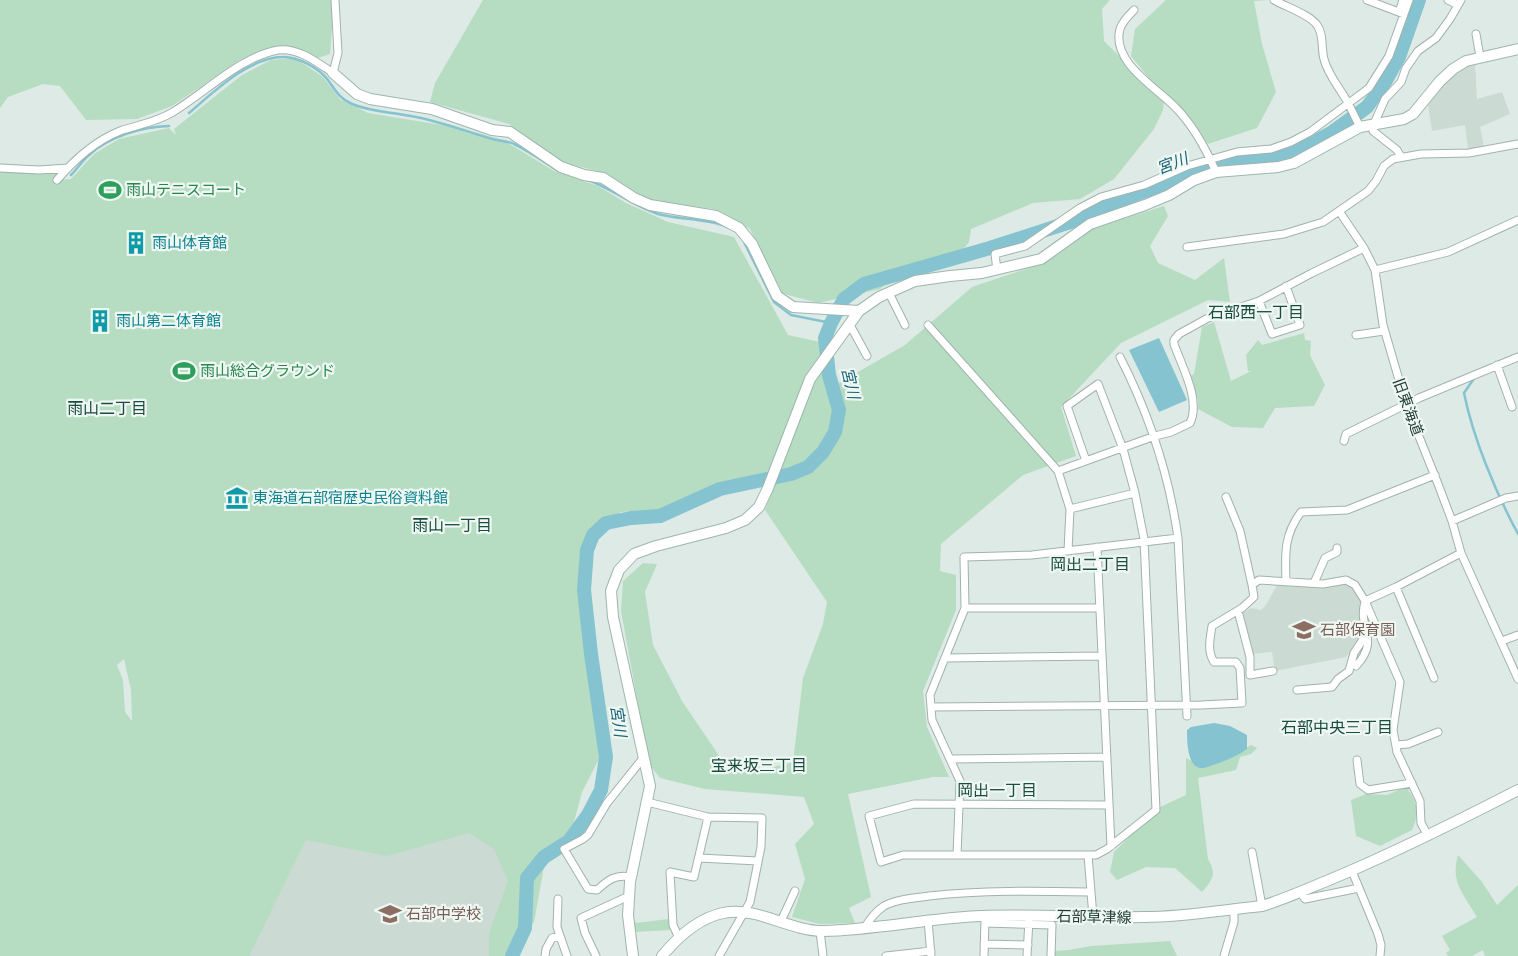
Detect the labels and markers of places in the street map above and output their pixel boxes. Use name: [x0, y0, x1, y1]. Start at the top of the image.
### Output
sports icon: 雨山テニスコート: [97, 177, 123, 203]
place label: 雨山テニスコート: [126, 180, 246, 201]
building icon: 雨山体育館: [123, 230, 149, 256]
place label: 雨山体育館: [152, 233, 227, 254]
building icon: 雨山第二体育館: [87, 308, 113, 334]
place label: 雨山第二体育館: [116, 311, 221, 332]
sports icon: 雨山総合グラウンド: [171, 358, 197, 384]
place label: 雨山総合グラウンド: [200, 361, 335, 382]
museum icon: 東海道石部宿歴史民俗資料館: [224, 485, 250, 511]
place label: 東海道石部宿歴史民俗資料館: [253, 488, 448, 509]
school or university icon: 石部保育園: [1291, 617, 1317, 643]
place label: 石部保育園: [1320, 620, 1395, 641]
school or university icon: 石部中学校: [377, 901, 403, 927]
place label: 石部中学校: [406, 904, 481, 925]

